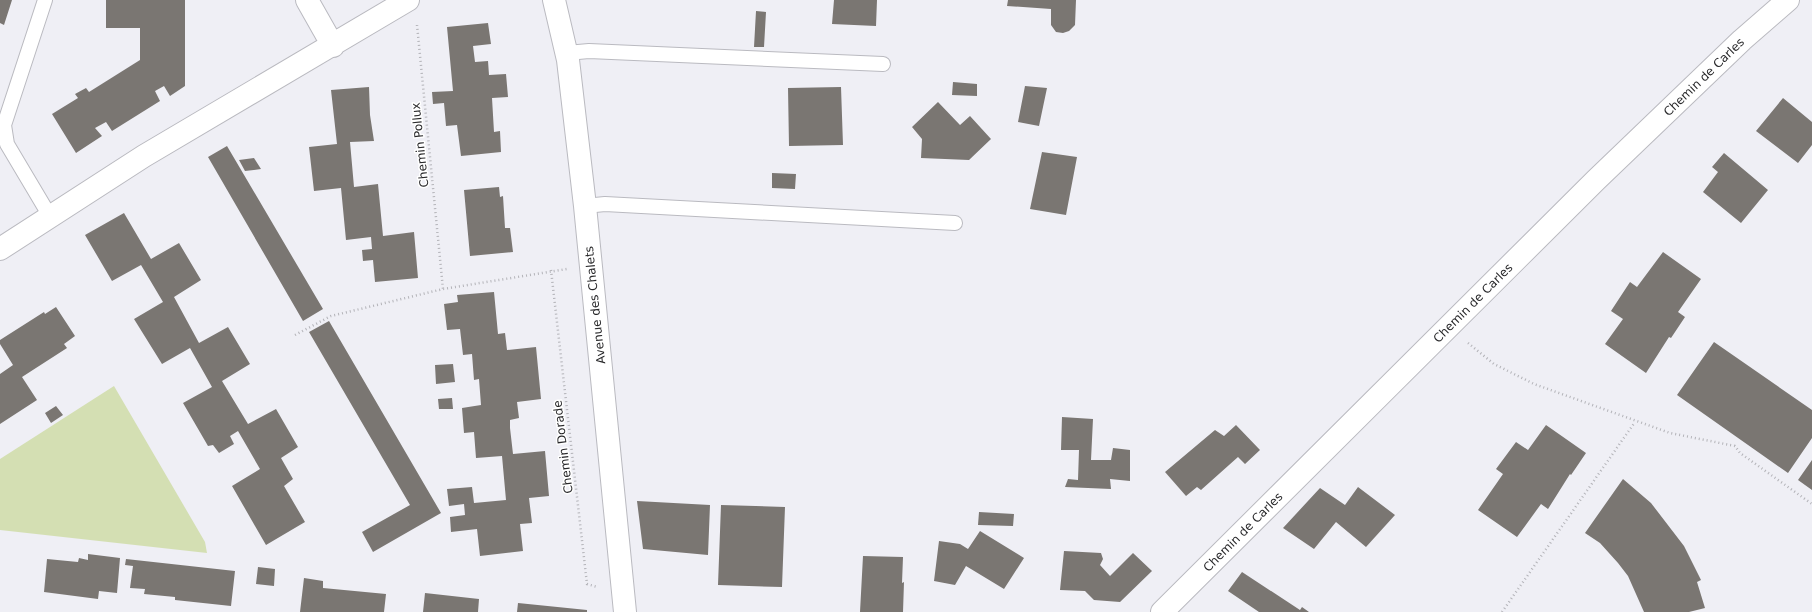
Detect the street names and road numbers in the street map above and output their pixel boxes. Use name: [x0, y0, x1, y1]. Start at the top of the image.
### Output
street label: Chemin de Carles: [1661, 35, 1747, 119]
street label: Chemin Pollux: [409, 102, 431, 188]
street label: Avenue des Chalets: [582, 245, 608, 365]
street label: Chemin de Carles: [1430, 260, 1516, 346]
street label: Chemin Dorade: [550, 400, 576, 494]
street label: Chemin de Carles: [1200, 489, 1286, 575]

